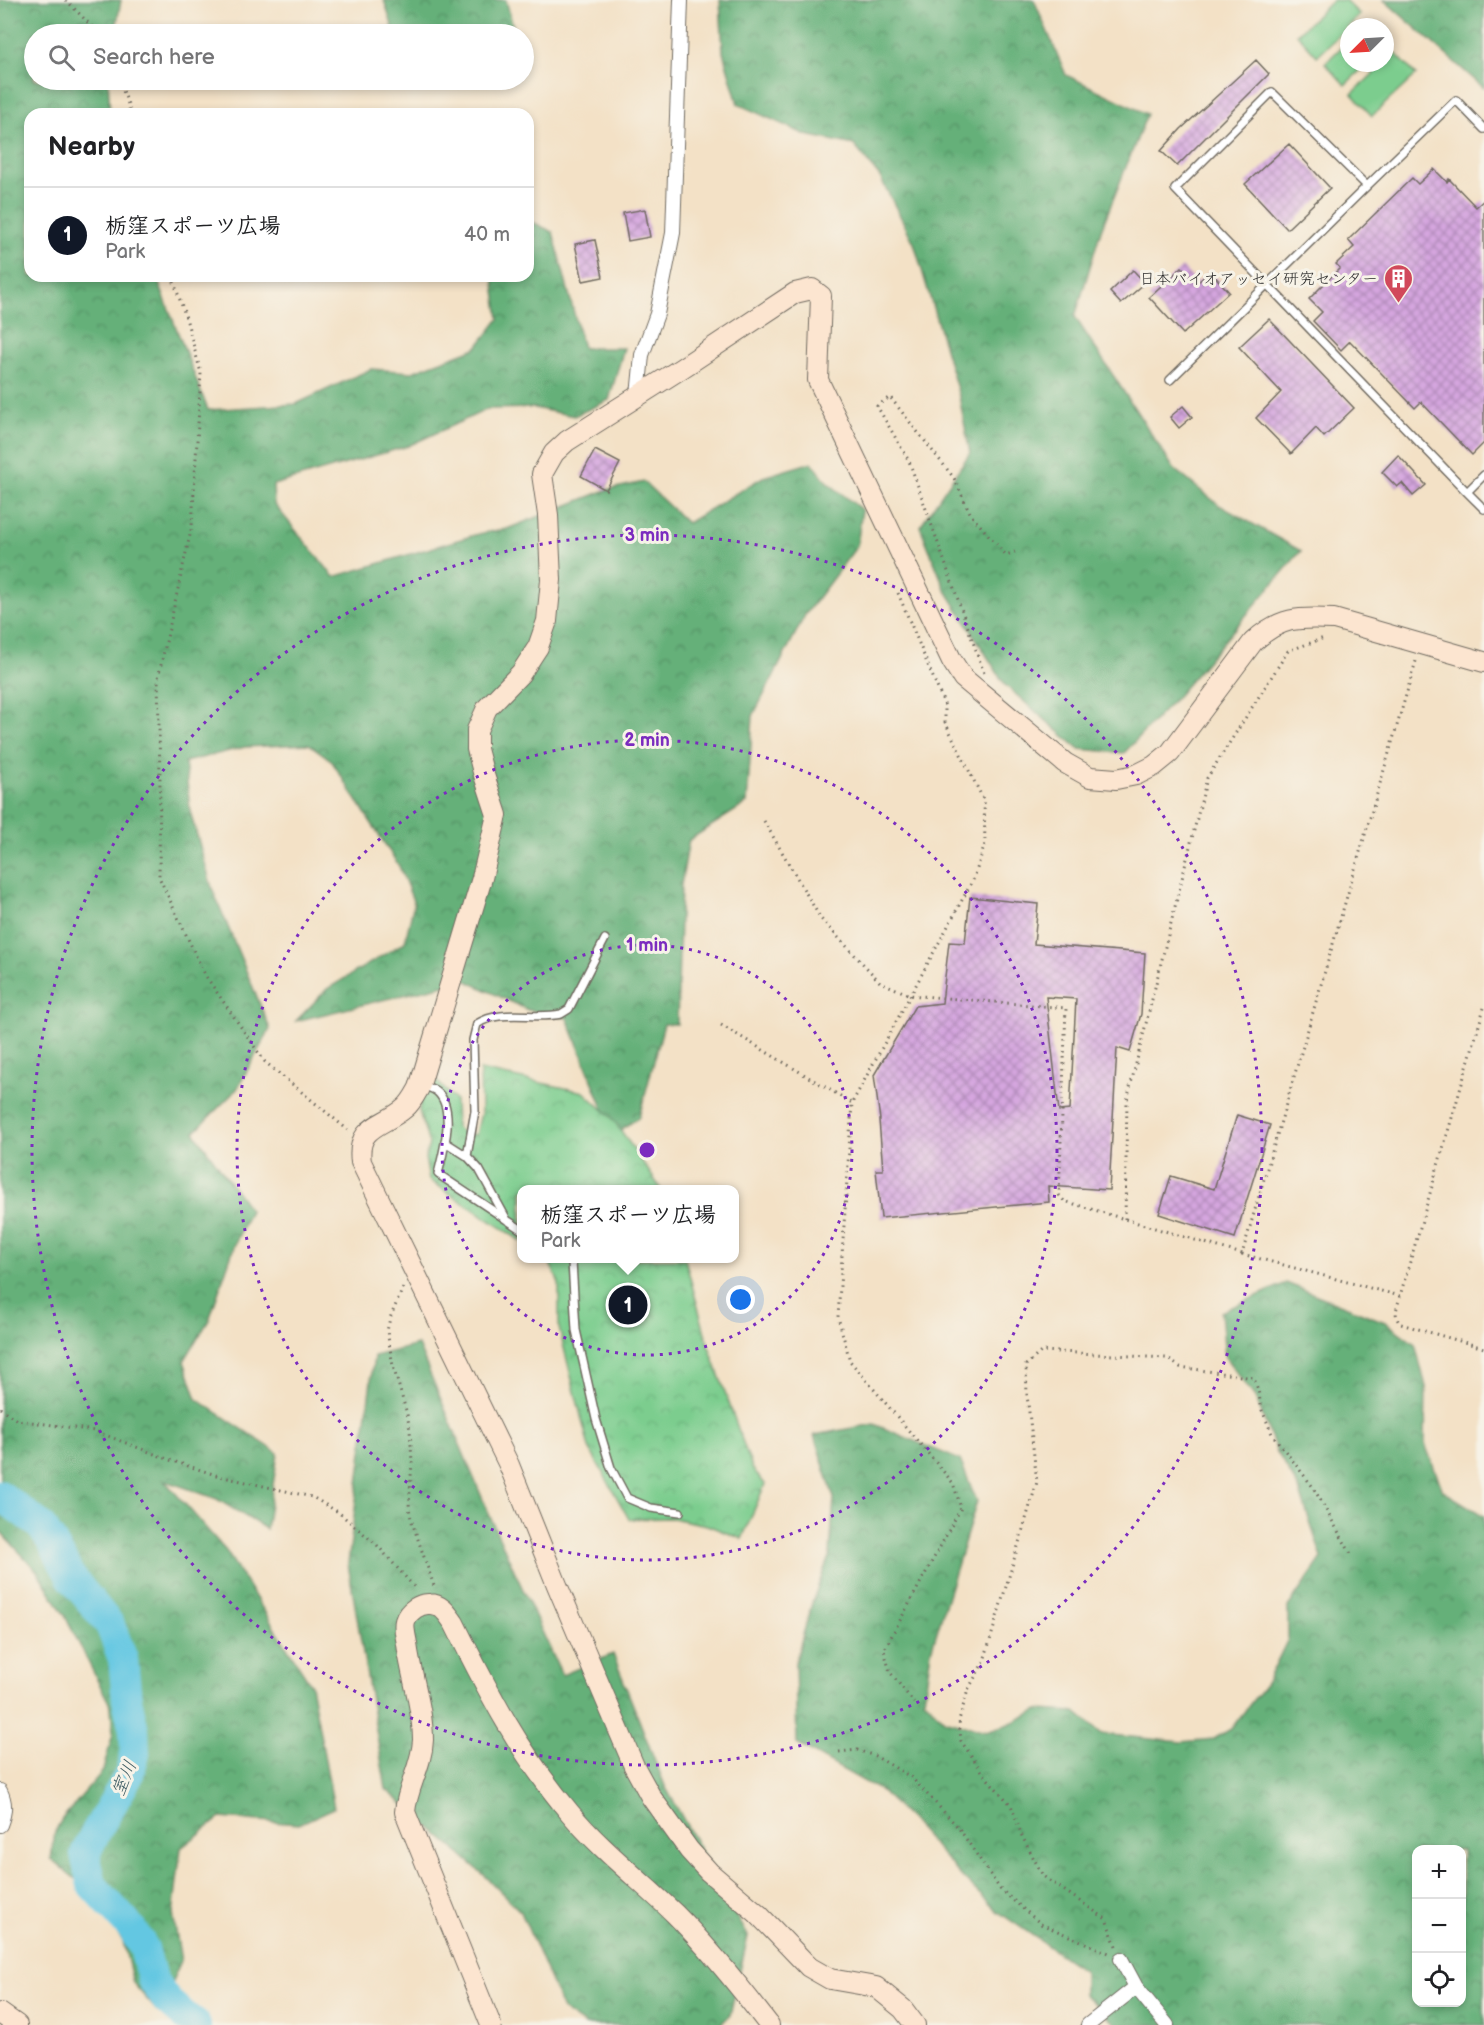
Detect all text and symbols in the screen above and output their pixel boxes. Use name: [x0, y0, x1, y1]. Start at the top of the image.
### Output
north arrow: [1340, 18, 1394, 72]
search box: [24, 24, 534, 90]
icon: search: [45, 41, 78, 74]
text: Search here: [93, 44, 215, 71]
text: Nearby: [48, 132, 135, 163]
text: 栃窪スポーツ広場: [105, 213, 281, 240]
text: 1: [63, 223, 72, 247]
text: 40 m: [464, 223, 510, 247]
text: Park: [105, 240, 145, 264]
building icon: 日本バイオアッセイ研究センター: [1383, 262, 1415, 304]
place label: 日本バイオアッセイ研究センター: [1139, 270, 1378, 289]
text: 3 min: [624, 525, 670, 546]
text: 2 min: [624, 730, 670, 751]
text: 1 min: [626, 935, 668, 956]
centre of rings: [637, 1140, 657, 1160]
popup: [517, 1185, 739, 1263]
text: 栃窪スポーツ広場: [540, 1202, 716, 1229]
text: Park: [540, 1229, 580, 1253]
pin: 1: [608, 1282, 648, 1328]
your location: [726, 1285, 755, 1314]
water label: 室川: [108, 1758, 141, 1799]
map controls: [1412, 1845, 1466, 2007]
button: +: [1412, 1845, 1466, 1899]
button: −: [1412, 1899, 1466, 1953]
button: locate: [1412, 1953, 1466, 2007]

